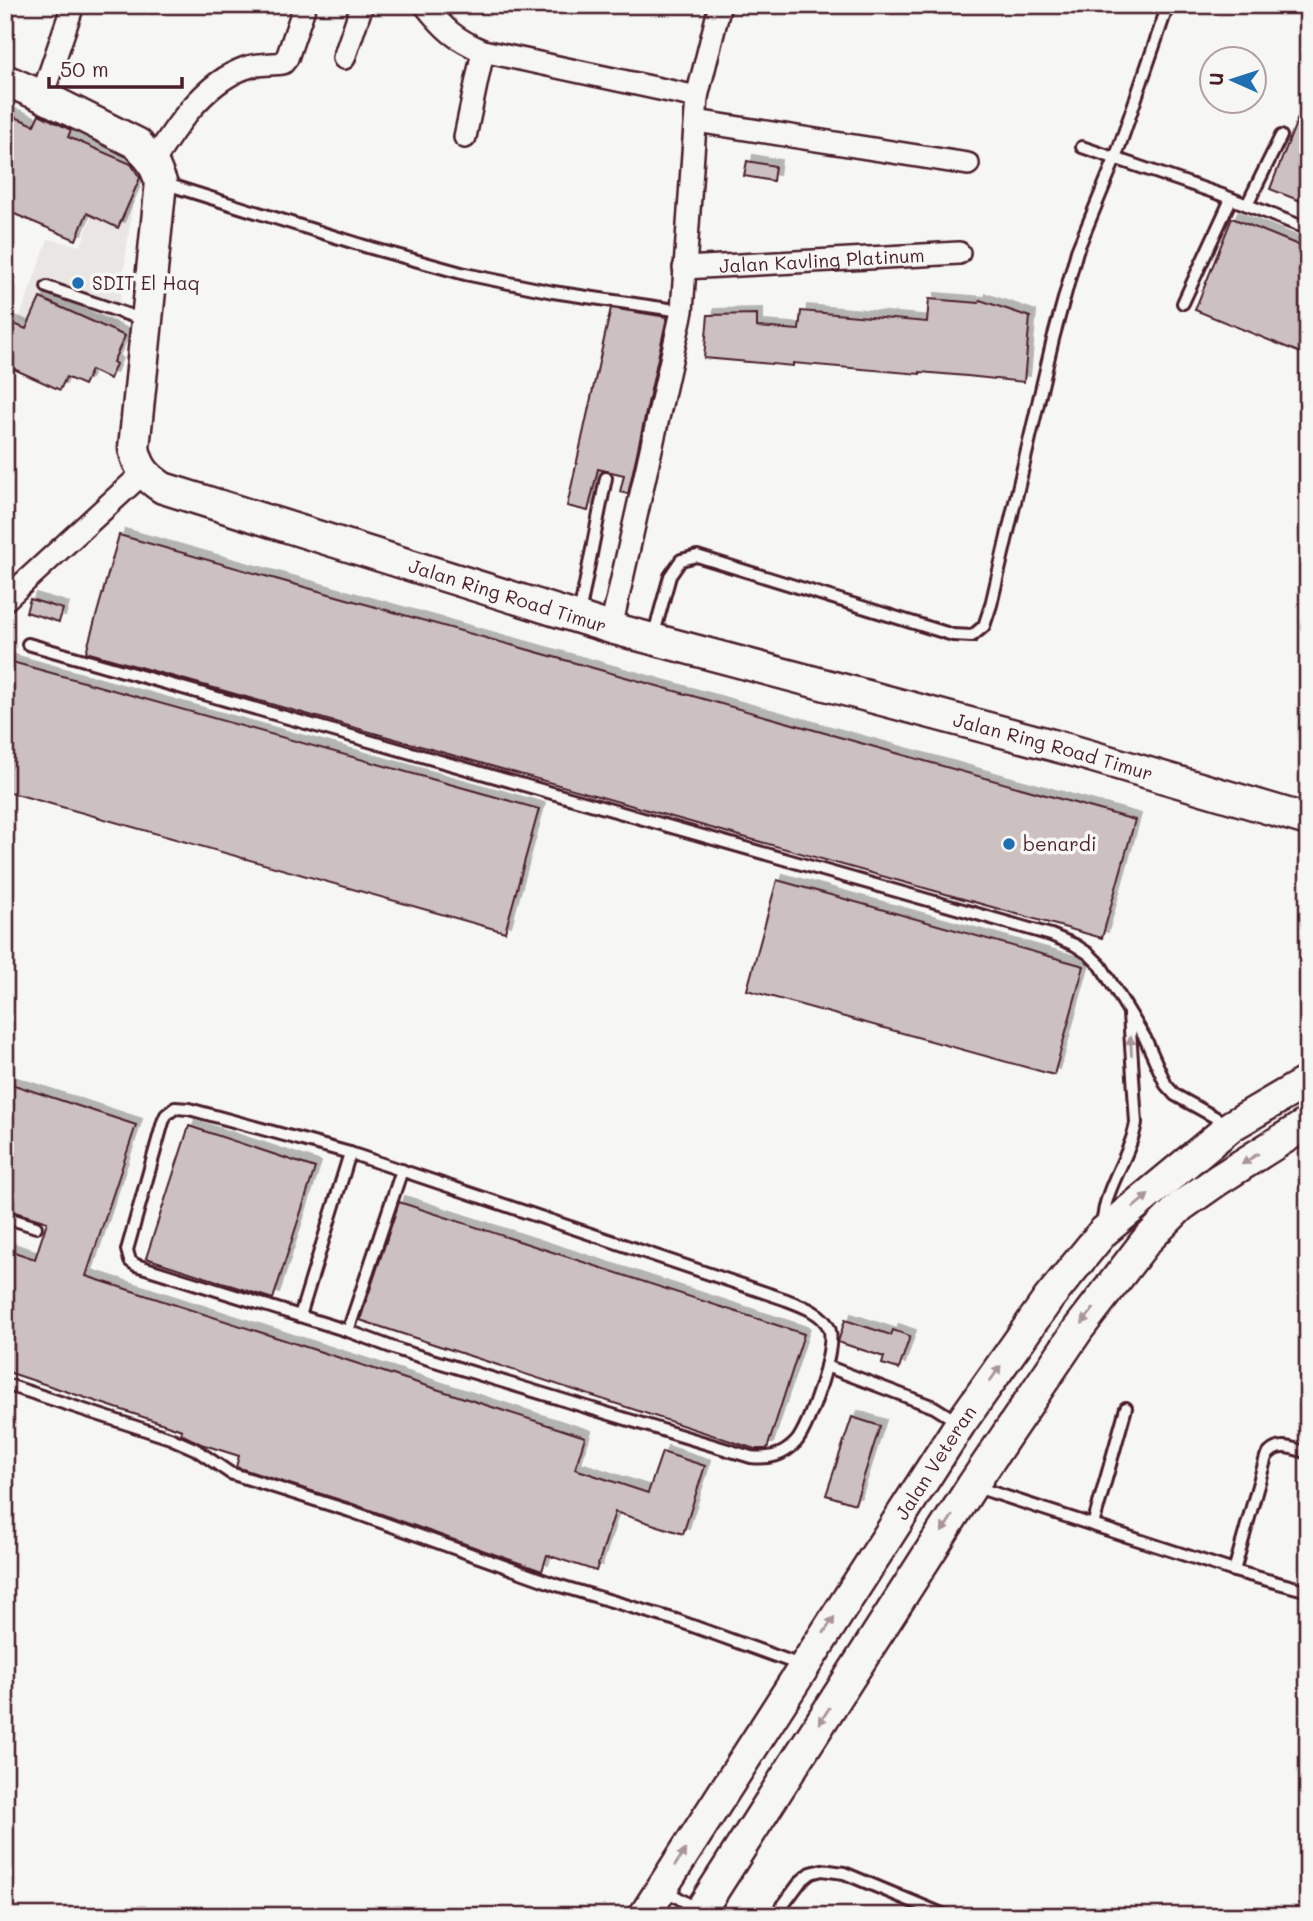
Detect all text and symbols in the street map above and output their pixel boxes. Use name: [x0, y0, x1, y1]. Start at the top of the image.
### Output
scale bar: [49, 46, 182, 90]
north arrow: [1198, 46, 1268, 116]
text: 50 m: [60, 55, 109, 82]
text: U: [1203, 72, 1228, 86]
street label: Jalan Kavling Platinum: [718, 242, 925, 278]
place label: SDIT El Haq: [92, 270, 200, 295]
marker: SDIT El Haq: [70, 275, 86, 291]
street label: Jalan Ring Road Timur: [406, 553, 610, 638]
street label: Jalan Ring Road Timur: [951, 706, 1156, 786]
place label: benardi: [1023, 831, 1097, 856]
marker: benardi: [1001, 836, 1017, 852]
one-way arrow: [1125, 1035, 1136, 1057]
one-way arrow: [1241, 1153, 1260, 1166]
one-way arrow: [1132, 1194, 1149, 1209]
one-way arrow: [1082, 1307, 1096, 1325]
one-way arrow: [988, 1365, 1002, 1383]
street label: Jalan Veteran: [889, 1400, 981, 1524]
one-way arrow: [940, 1515, 953, 1534]
one-way arrow: [823, 1616, 836, 1635]
one-way arrow: [818, 1706, 831, 1726]
one-way arrow: [674, 1848, 687, 1868]

